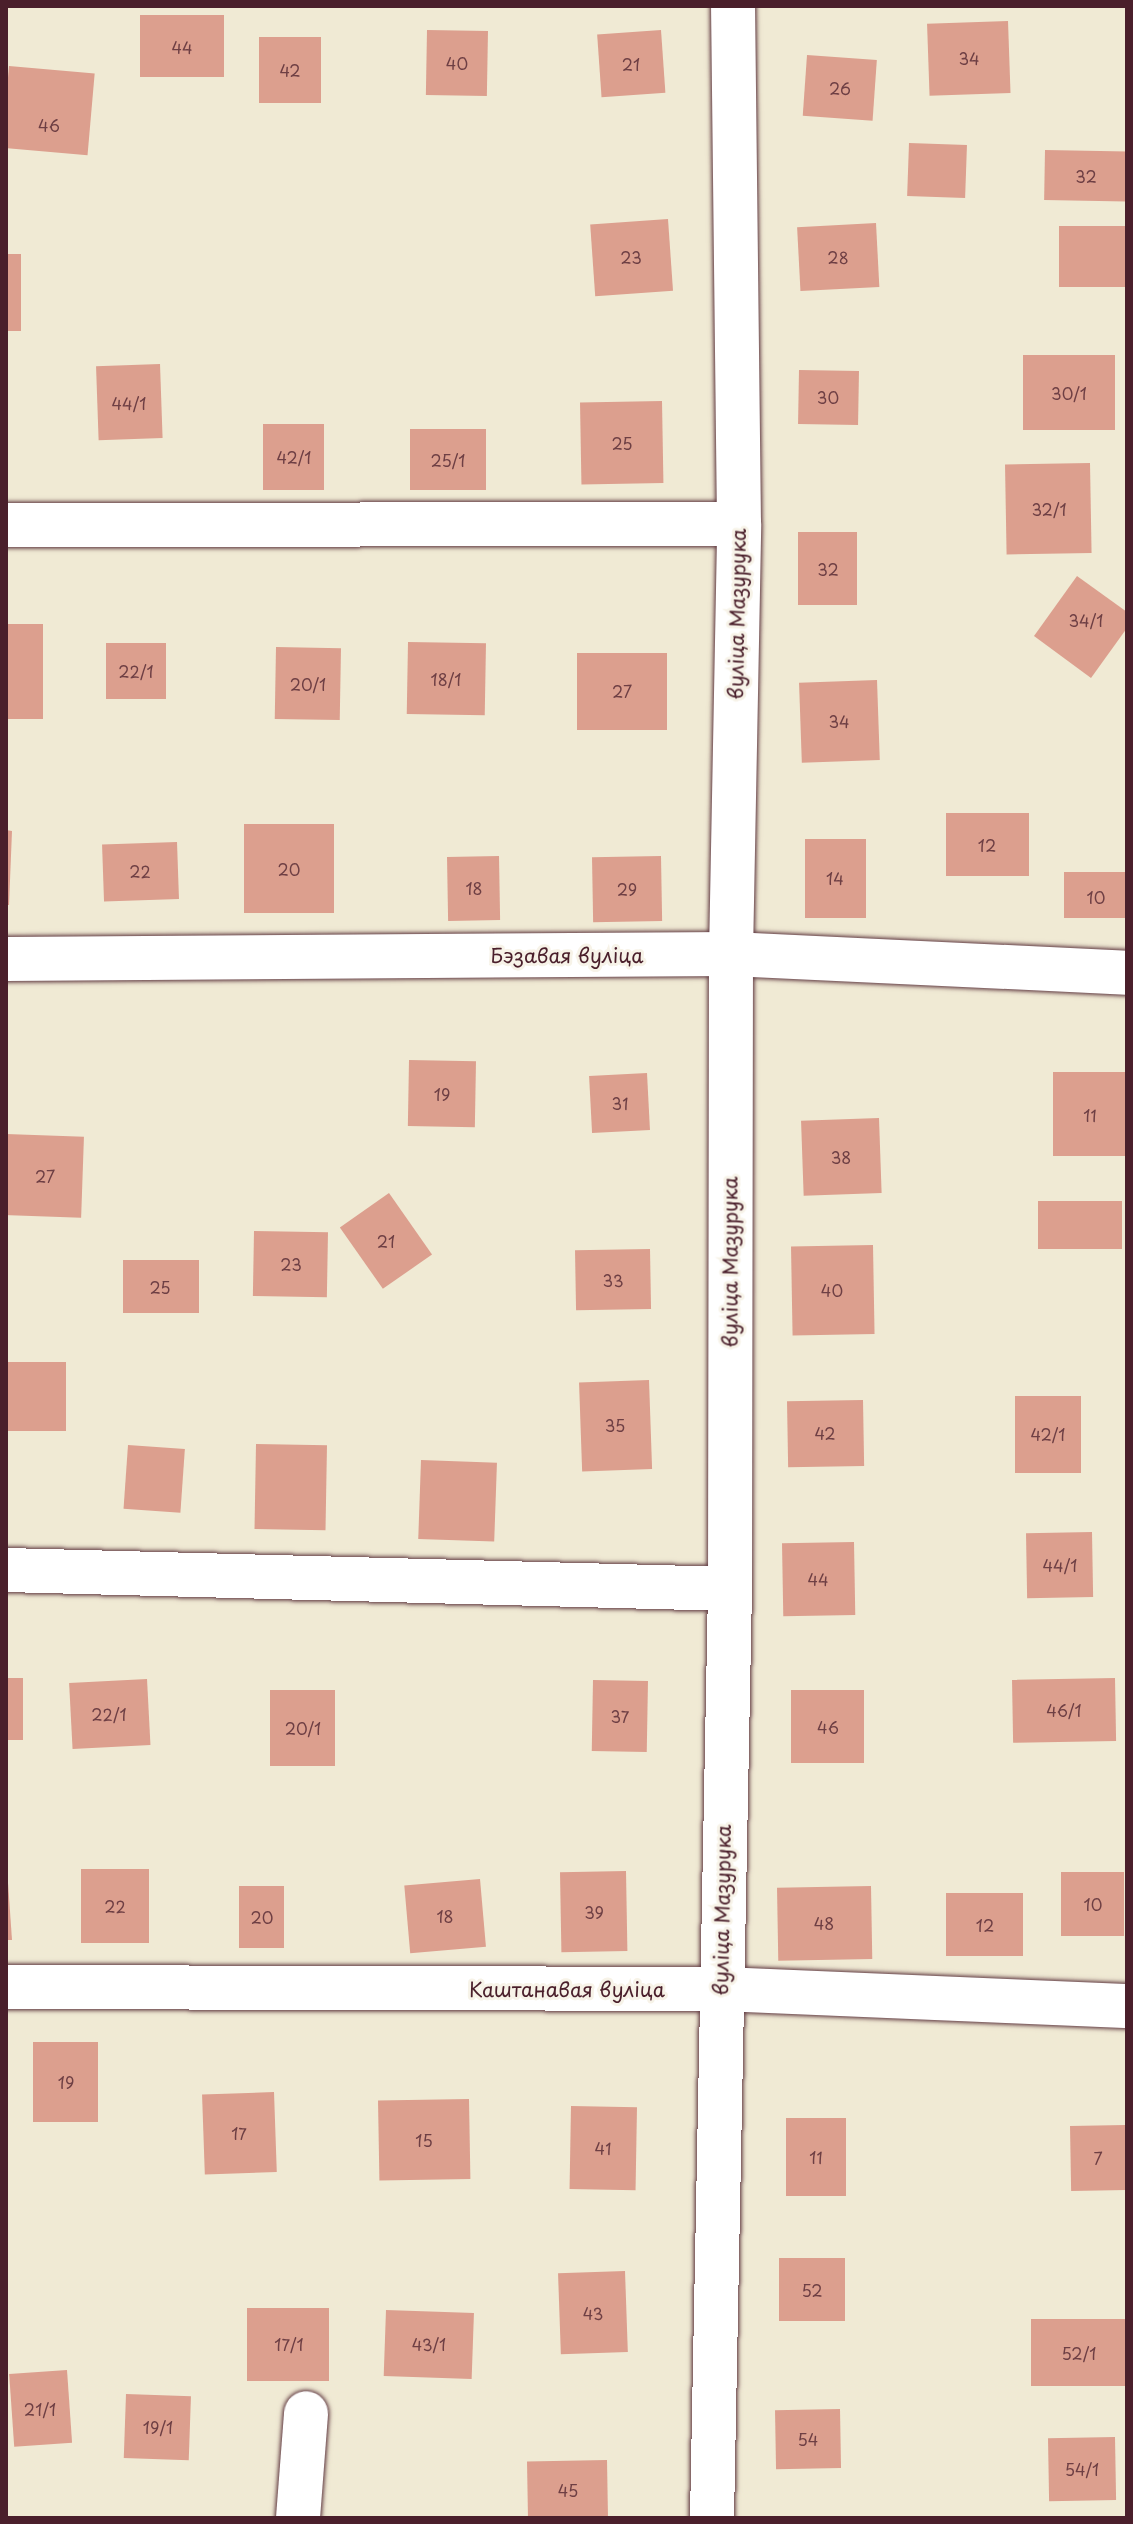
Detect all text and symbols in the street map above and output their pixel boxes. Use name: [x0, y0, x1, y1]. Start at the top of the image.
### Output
house number: 44: [171, 37, 193, 57]
house number: 34: [958, 48, 980, 68]
house number: 40: [446, 53, 468, 73]
house number: 21: [622, 54, 640, 74]
house number: 42: [279, 60, 301, 80]
house number: 26: [829, 78, 851, 98]
house number: 46: [38, 115, 60, 135]
house number: 32: [1075, 166, 1097, 186]
house number: 23: [620, 247, 642, 267]
house number: 28: [827, 247, 849, 267]
house number: 30/1: [1051, 383, 1087, 403]
house number: 30: [817, 387, 839, 407]
house number: 44/1: [112, 393, 146, 413]
house number: 25: [611, 433, 633, 453]
house number: 42/1: [277, 447, 311, 467]
house number: 25/1: [431, 450, 465, 470]
house number: 32/1: [1031, 499, 1067, 519]
street label: вуліца Мазурука: [724, 528, 750, 700]
house number: 32: [817, 559, 839, 579]
house number: 34/1: [1069, 610, 1103, 630]
house number: 22/1: [118, 661, 154, 681]
house number: 18/1: [431, 669, 461, 689]
house number: 20/1: [290, 674, 326, 694]
house number: 27: [612, 681, 632, 701]
house number: 34: [828, 711, 850, 731]
house number: 12: [978, 835, 996, 855]
house number: 20: [278, 859, 300, 879]
house number: 22: [129, 861, 151, 881]
house number: 14: [826, 868, 844, 888]
house number: 18: [465, 878, 483, 898]
house number: 29: [617, 879, 637, 899]
house number: 10: [1087, 887, 1105, 907]
street label: Бэзавая вуліца: [490, 943, 644, 967]
house number: 19: [434, 1084, 450, 1104]
house number: 31: [612, 1093, 628, 1113]
house number: 11: [1083, 1105, 1097, 1125]
house number: 38: [831, 1147, 851, 1167]
house number: 27: [35, 1166, 55, 1186]
street label: вуліца Мазурука: [718, 1176, 742, 1348]
house number: 21: [377, 1231, 395, 1251]
house number: 23: [280, 1254, 302, 1274]
house number: 33: [602, 1270, 624, 1290]
house number: 25: [149, 1277, 171, 1297]
house number: 40: [821, 1280, 843, 1300]
house number: 35: [605, 1415, 625, 1435]
house number: 42: [814, 1423, 836, 1443]
house number: 42/1: [1031, 1424, 1065, 1444]
house number: 44/1: [1043, 1555, 1077, 1575]
house number: 44: [807, 1569, 829, 1589]
house number: 46/1: [1046, 1700, 1082, 1720]
house number: 22/1: [91, 1704, 127, 1724]
house number: 37: [611, 1706, 629, 1726]
house number: 46: [817, 1717, 839, 1737]
house number: 20/1: [285, 1718, 321, 1738]
street label: вуліца Мазурука: [709, 1824, 735, 1996]
house number: 10: [1084, 1894, 1102, 1914]
house number: 22: [104, 1896, 126, 1916]
house number: 39: [584, 1902, 604, 1922]
house number: 18: [436, 1906, 454, 1926]
house number: 20: [251, 1907, 273, 1927]
house number: 48: [814, 1913, 834, 1933]
house number: 12: [976, 1915, 994, 1935]
street label: Каштанавая вуліца: [469, 1977, 665, 2001]
house number: 19: [58, 2072, 74, 2092]
house number: 17: [231, 2123, 247, 2143]
house number: 15: [415, 2130, 433, 2150]
house number: 41: [595, 2138, 611, 2158]
house number: 11: [809, 2147, 823, 2167]
house number: 7: [1093, 2148, 1103, 2168]
house number: 52: [801, 2280, 823, 2300]
house number: 43: [583, 2303, 603, 2323]
house number: 17/1: [274, 2334, 304, 2354]
house number: 43/1: [412, 2334, 446, 2354]
house number: 52/1: [1062, 2343, 1096, 2363]
house number: 21/1: [24, 2399, 56, 2419]
house number: 19/1: [143, 2417, 173, 2437]
house number: 54: [798, 2429, 818, 2449]
house number: 54/1: [1065, 2459, 1099, 2479]
house number: 45: [558, 2480, 578, 2500]

